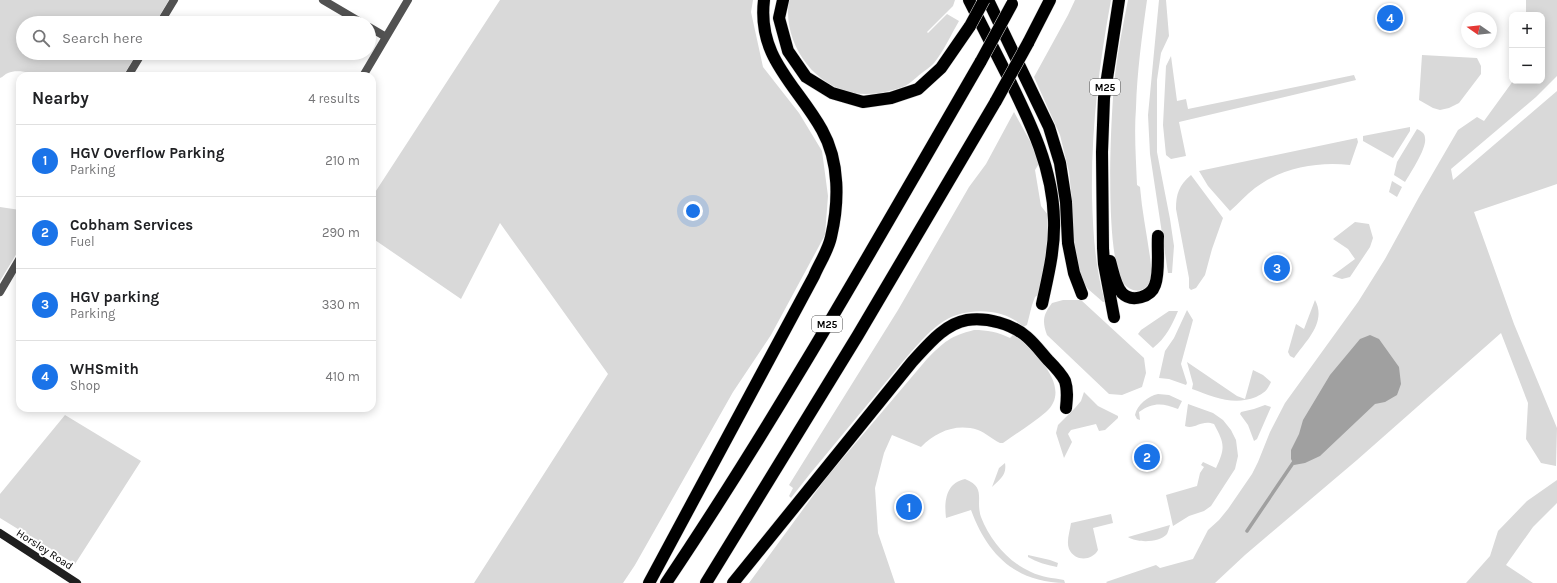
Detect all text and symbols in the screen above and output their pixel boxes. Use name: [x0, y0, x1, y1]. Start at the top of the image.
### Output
pin: 4: [1377, 3, 1403, 33]
north arrow: [1461, 12, 1497, 48]
map controls: [1509, 12, 1545, 84]
button: +: [1509, 12, 1545, 48]
search box: [16, 16, 376, 60]
icon: search: [30, 27, 52, 49]
text: Search here: [62, 29, 143, 47]
button: −: [1509, 48, 1545, 84]
road number: M25: [1090, 79, 1120, 95]
text: Nearby: [32, 88, 89, 108]
text: 4 results: [308, 91, 360, 106]
text: HGV Overflow Parking: [70, 144, 224, 162]
text: 1: [43, 153, 47, 168]
text: 210 m: [325, 153, 360, 168]
text: Parking: [70, 162, 115, 177]
your location: [683, 201, 703, 221]
text: Cobham Services: [70, 216, 193, 234]
text: 2: [41, 225, 49, 240]
text: 290 m: [322, 225, 360, 240]
text: Fuel: [70, 234, 95, 249]
pin: 3: [1264, 253, 1290, 283]
text: HGV parking: [70, 288, 159, 306]
text: 3: [41, 297, 49, 312]
text: 330 m: [322, 297, 360, 312]
text: Parking: [70, 306, 115, 321]
road number: M25: [812, 316, 842, 332]
text: WHSmith: [70, 360, 139, 378]
text: 4: [41, 369, 49, 384]
text: 410 m: [325, 369, 360, 384]
text: Shop: [70, 378, 100, 393]
pin: 2: [1134, 442, 1160, 472]
pin: 1: [896, 492, 922, 522]
street label: Horsley Road: [14, 526, 75, 573]

